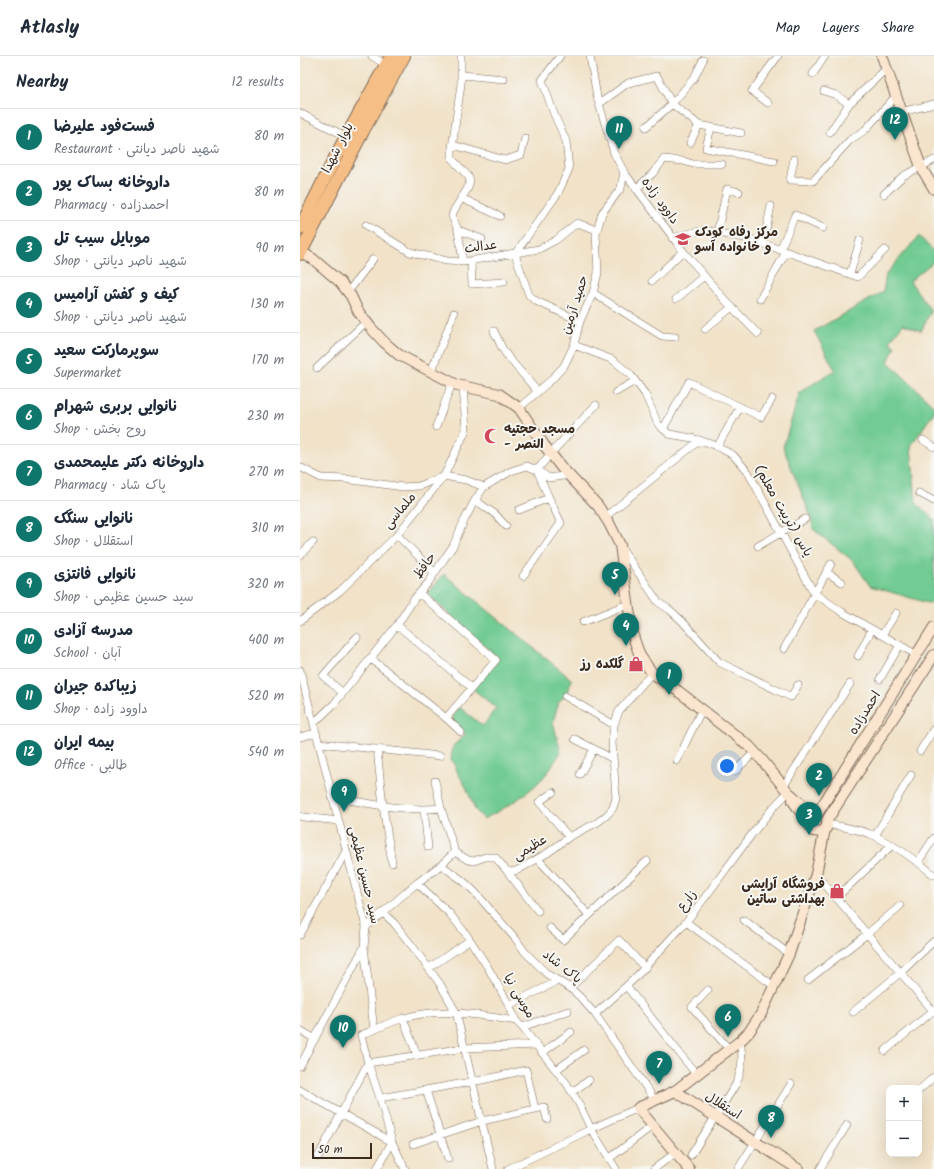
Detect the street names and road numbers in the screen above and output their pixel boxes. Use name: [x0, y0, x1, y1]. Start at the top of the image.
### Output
street label: بلوار شهدا: [316, 119, 360, 177]
street label: داوود زاده: [636, 173, 684, 229]
street label: عدالت: [463, 234, 499, 260]
street label: حمید آرمین: [556, 273, 594, 337]
street label: یاس (تربیت معلم): [748, 461, 818, 561]
street label: ملماسی: [378, 488, 422, 534]
street label: حافظ: [408, 548, 442, 584]
street label: احمدزاده: [843, 687, 887, 739]
street label: سید حسین عظیمی: [343, 824, 385, 926]
street label: عظیمی: [509, 830, 551, 866]
street label: زارع: [672, 886, 702, 916]
street label: پاک شاد: [538, 945, 587, 989]
street label: موسی نیا: [498, 970, 540, 1022]
street label: استقلال: [701, 1087, 745, 1125]

